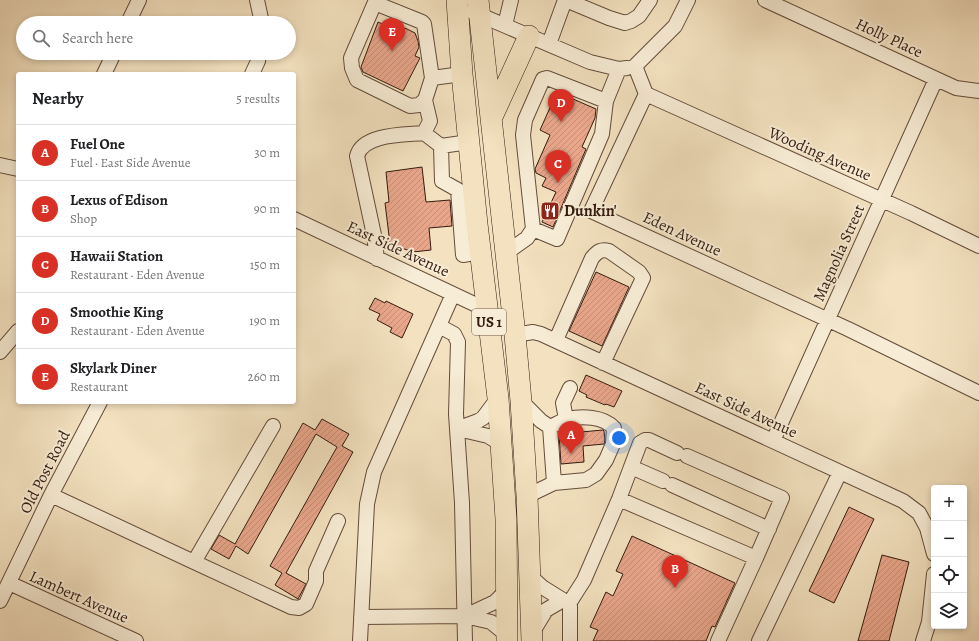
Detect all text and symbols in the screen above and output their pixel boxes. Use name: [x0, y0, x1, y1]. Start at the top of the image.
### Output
street label: Holly Place: [852, 13, 926, 63]
search box: [16, 16, 296, 60]
pin: E: [379, 18, 405, 51]
icon: search: [30, 27, 52, 49]
text: Search here: [62, 28, 133, 48]
text: Nearby: [32, 87, 83, 110]
pin: D: [548, 89, 574, 122]
text: 5 results: [236, 90, 280, 107]
street label: Wooding Avenue: [764, 121, 875, 186]
text: Fuel One: [70, 134, 125, 154]
text: A: [41, 144, 49, 161]
text: 30 m: [254, 144, 280, 161]
pin: C: [545, 150, 571, 183]
text: Fuel · East Side Avenue: [70, 154, 191, 171]
text: Lexus of Edison: [70, 190, 168, 210]
text: B: [41, 200, 49, 217]
text: 90 m: [254, 200, 280, 217]
restaurant icon: Dunkin': [539, 200, 561, 222]
place label: Dunkin': [564, 200, 617, 222]
street label: Magnolia Street: [808, 201, 870, 305]
street label: Eden Avenue: [639, 206, 725, 262]
text: Shop: [70, 210, 97, 227]
street label: East Side Avenue: [343, 216, 453, 282]
text: Hawaii Station: [70, 246, 163, 266]
text: C: [41, 256, 49, 273]
text: 150 m: [250, 256, 280, 273]
text: Restaurant · Eden Avenue: [70, 266, 205, 283]
text: Smoothie King: [70, 302, 163, 322]
road number: US 1: [472, 309, 506, 335]
text: D: [40, 312, 50, 329]
text: 190 m: [249, 312, 280, 329]
text: Restaurant · Eden Avenue: [70, 322, 205, 339]
text: Skylark Diner: [70, 358, 157, 378]
text: E: [41, 368, 49, 385]
text: 260 m: [247, 368, 280, 385]
street label: East Side Avenue: [691, 377, 801, 443]
text: Restaurant: [70, 378, 128, 395]
pin: A: [558, 421, 584, 454]
street label: Old Post Road: [15, 426, 76, 518]
your location: [609, 428, 629, 448]
map controls: [931, 485, 967, 629]
button: +: [931, 485, 967, 521]
button: −: [931, 521, 967, 557]
pin: B: [662, 555, 688, 588]
button: locate: [931, 557, 967, 593]
street label: Lambert Avenue: [26, 565, 132, 629]
button: layers: [931, 593, 967, 629]

